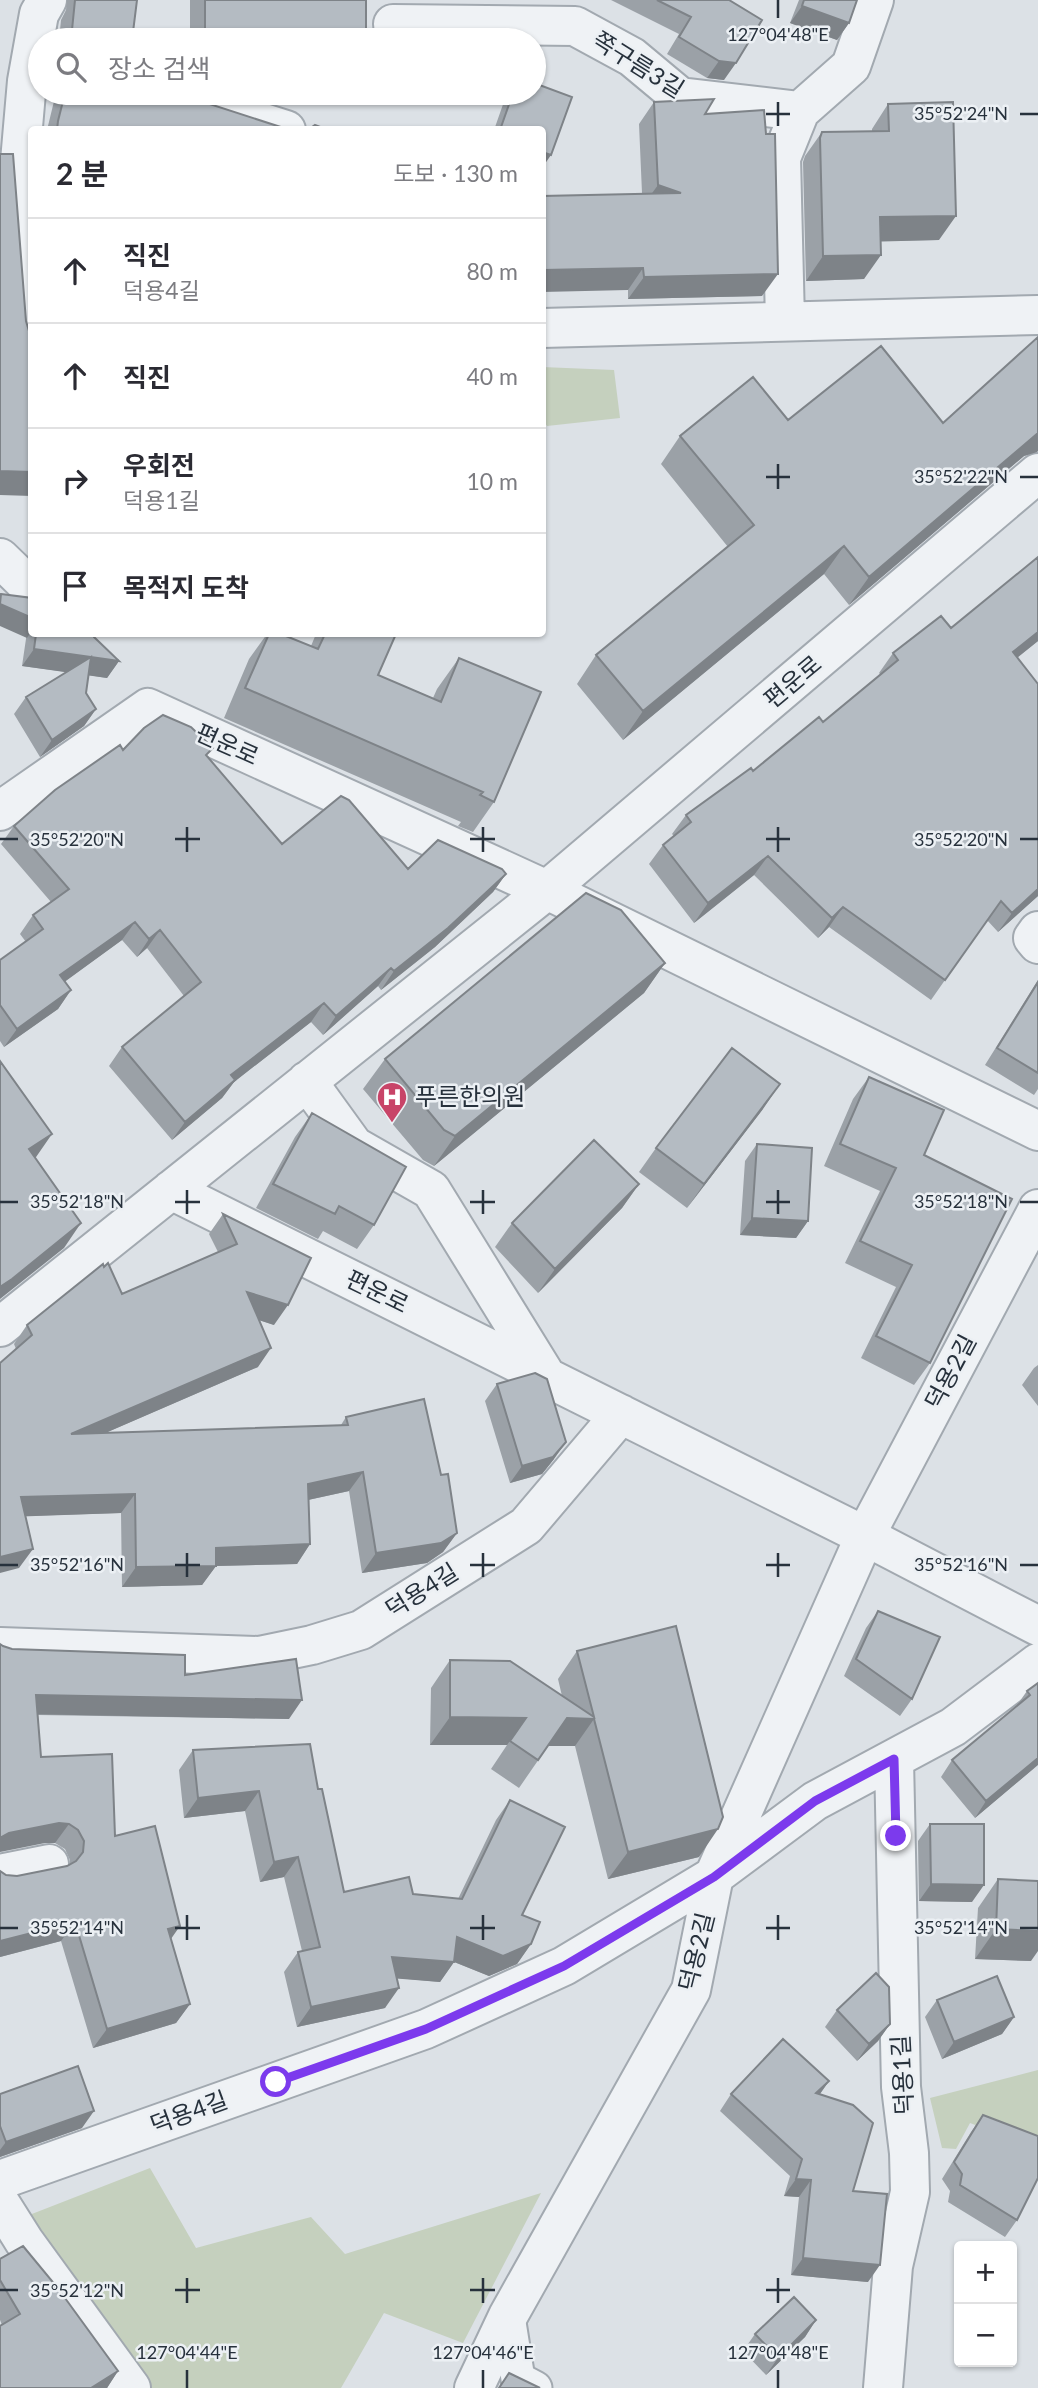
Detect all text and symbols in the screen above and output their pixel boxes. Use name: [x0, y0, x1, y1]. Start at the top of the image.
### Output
text: 127°04'48"E: [727, 23, 829, 45]
street label: 쪽구름3길: [588, 24, 690, 103]
search box: [28, 28, 546, 105]
icon: search: [52, 48, 90, 86]
text: 장소 검색: [108, 52, 210, 84]
text: 35°52'24"N: [914, 102, 1008, 124]
text: 2 분: [56, 155, 108, 191]
text: 도보 · 130 m: [393, 159, 518, 187]
text: 직진: [123, 239, 171, 271]
icon: ahead: [56, 252, 94, 290]
text: 80 m: [467, 257, 518, 285]
text: 덕용4길: [123, 276, 200, 304]
icon: ahead: [56, 357, 94, 395]
text: 직진: [123, 361, 171, 393]
text: 40 m: [467, 362, 518, 390]
text: 우회전: [123, 449, 195, 481]
icon: right: [56, 462, 94, 500]
text: 35°52'22"N: [914, 465, 1008, 487]
text: 10 m: [467, 467, 518, 495]
text: 덕용1길: [123, 486, 200, 514]
icon: arrive: [56, 567, 94, 605]
text: 목적지 도착: [123, 571, 249, 603]
street label: 편운로: [757, 648, 827, 713]
street label: 편운로: [191, 717, 264, 770]
text: 35°52'20"N: [30, 828, 124, 850]
text: 35°52'20"N: [914, 828, 1008, 850]
hospital icon: 푸른한의원: [375, 1080, 409, 1124]
place label: 푸른한의원: [415, 1081, 525, 1110]
text: 35°52'18"N: [30, 1190, 124, 1212]
text: 35°52'18"N: [914, 1190, 1008, 1212]
street label: 편운로: [342, 1263, 414, 1318]
street label: 덕용2길: [918, 1329, 981, 1413]
text: 35°52'16"N: [30, 1553, 124, 1575]
text: 35°52'16"N: [914, 1553, 1008, 1575]
street label: 덕용4길: [380, 1556, 463, 1623]
route end: [880, 1820, 911, 1851]
street label: 덕용2길: [672, 1909, 719, 1994]
text: 35°52'14"N: [30, 1916, 124, 1938]
text: 35°52'14"N: [914, 1916, 1008, 1938]
street label: 덕용1길: [885, 2034, 918, 2116]
route start: [260, 2066, 291, 2097]
street label: 덕용4길: [146, 2084, 231, 2139]
map controls: [954, 2241, 1017, 2367]
button: +: [954, 2241, 1017, 2304]
text: 35°52'12"N: [30, 2279, 124, 2301]
button: −: [954, 2304, 1017, 2367]
text: 127°04'44"E: [136, 2341, 238, 2363]
text: 127°04'46"E: [432, 2341, 534, 2363]
text: 127°04'48"E: [727, 2341, 829, 2363]

